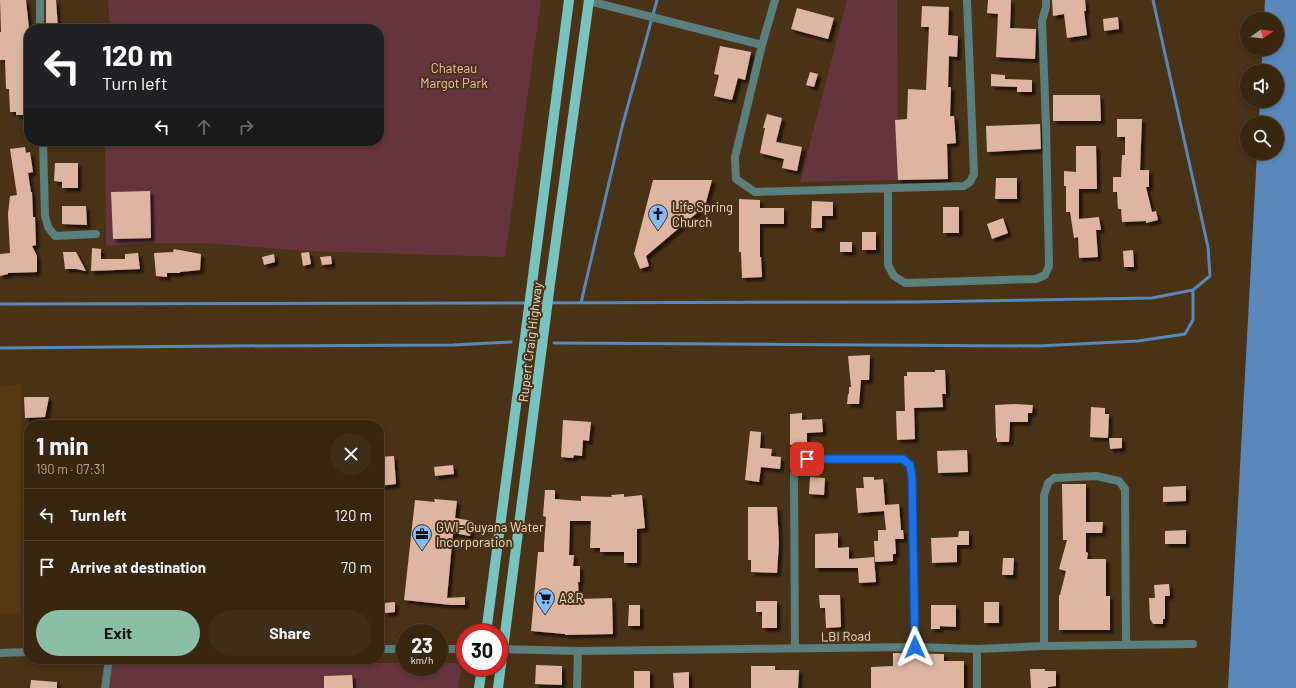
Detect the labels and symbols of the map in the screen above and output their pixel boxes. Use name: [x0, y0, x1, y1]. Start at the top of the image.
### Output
north arrow: [1240, 12, 1284, 56]
park label: Chateau Margot Park: [420, 60, 488, 91]
place label: Life Spring Church: [672, 199, 733, 230]
church icon: Life Spring Church: [647, 203, 669, 231]
street label: Rupert Craig Highway: [515, 281, 545, 403]
pin: [790, 442, 824, 476]
place label: GWI- Guyana Water Incorporation: [436, 519, 544, 550]
office icon: GWI- Guyana Water Incorporation: [411, 523, 433, 551]
supermarket icon: A&R: [534, 587, 556, 615]
place label: A&R: [559, 590, 583, 606]
speed limit sign: 30: [456, 624, 508, 676]
position arrow: [894, 626, 936, 668]
street label: LBI Road: [821, 628, 871, 644]

